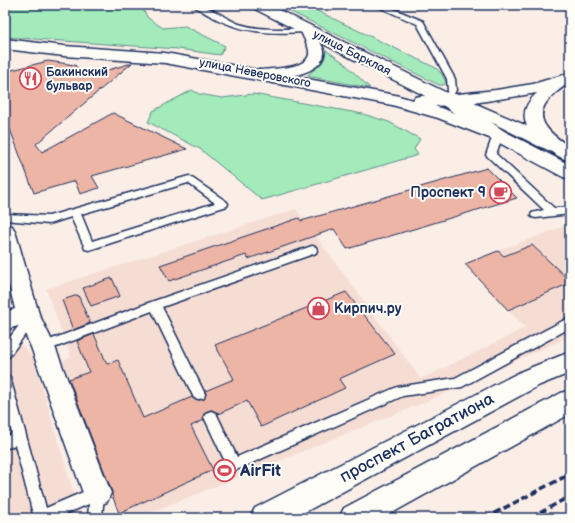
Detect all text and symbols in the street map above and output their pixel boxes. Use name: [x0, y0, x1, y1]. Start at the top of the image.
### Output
street label: улица Барклая: [310, 27, 394, 79]
street label: улица Неверовского: [198, 55, 312, 91]
place label: Бакинский бульвар: [46, 65, 108, 94]
restaurant icon: Бакинский бульвар: [18, 66, 44, 92]
cafe icon: Проспект 9: [488, 179, 514, 205]
place label: Проспект 9: [410, 184, 486, 201]
shop icon: Кирпич.ру: [306, 295, 332, 321]
place label: Кирпич.ру: [334, 300, 402, 317]
street label: проспект Багратиона: [337, 389, 497, 487]
sports icon: AirFit: [211, 458, 237, 484]
place label: AirFit: [239, 461, 281, 481]

